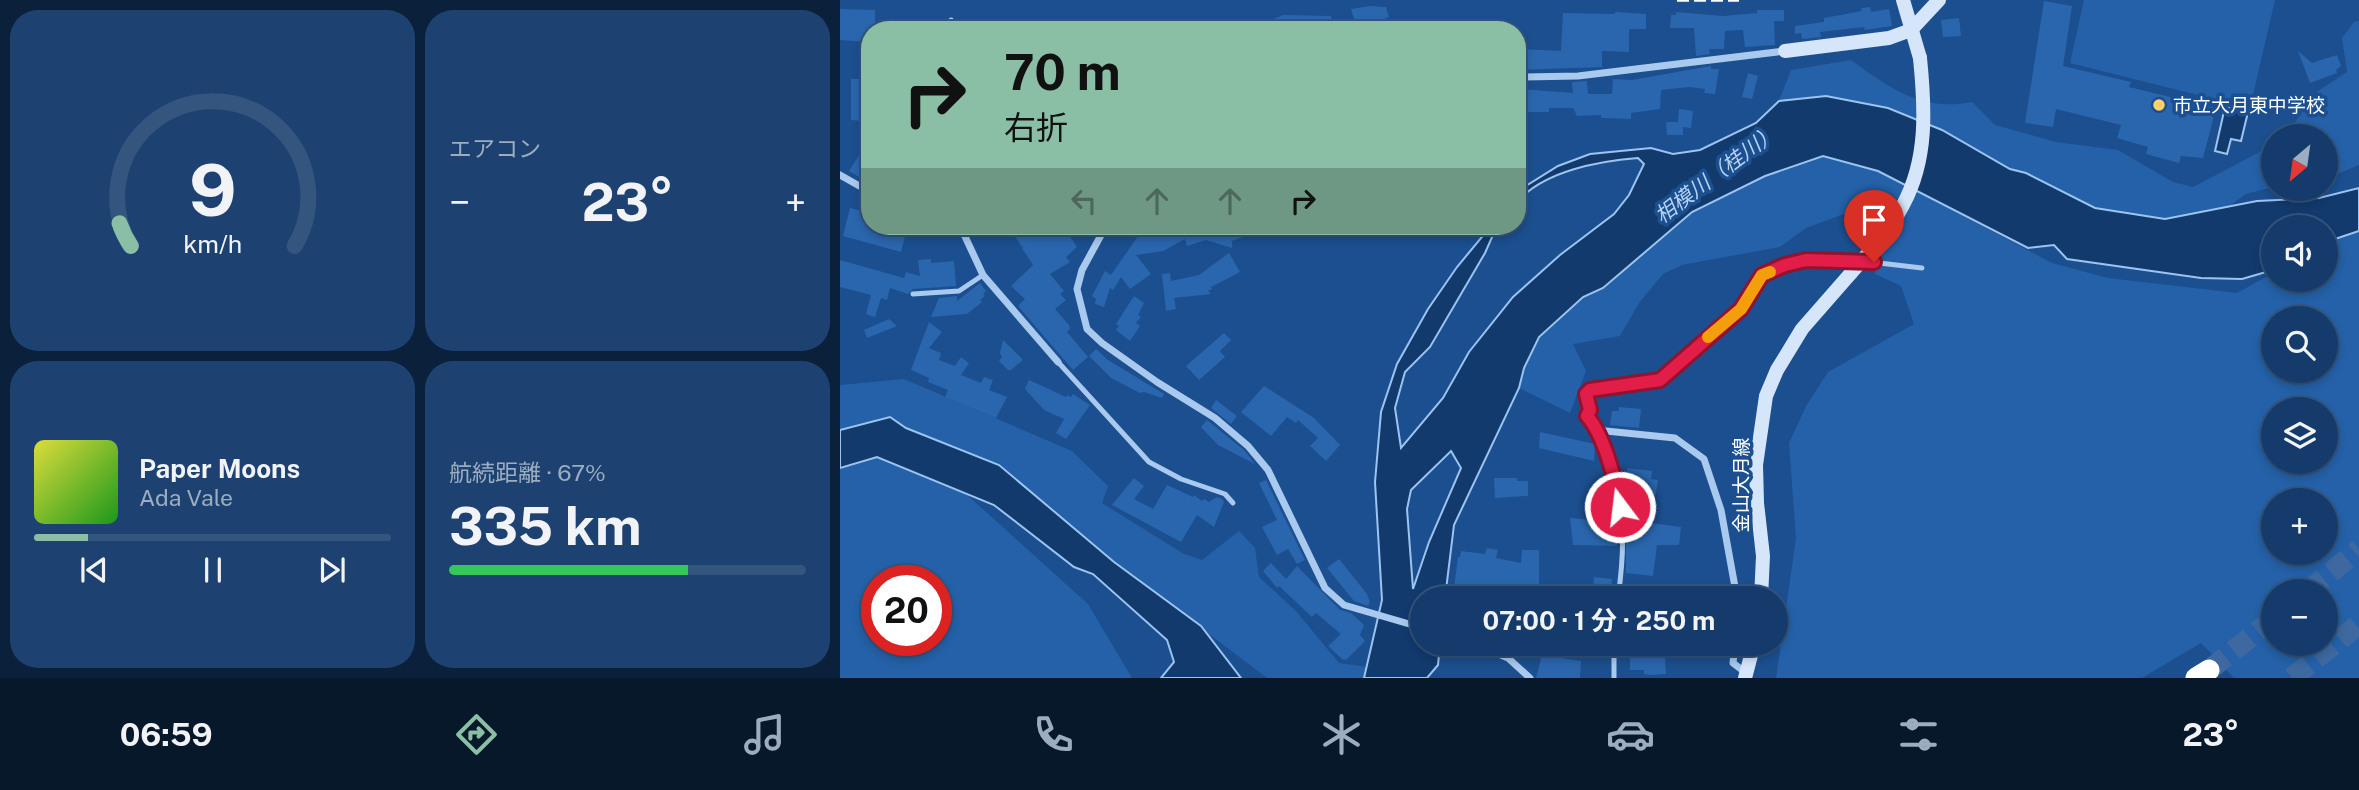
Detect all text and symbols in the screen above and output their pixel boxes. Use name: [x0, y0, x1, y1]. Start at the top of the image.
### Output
text: 70 m: [1004, 43, 1121, 101]
icon: right: [889, 49, 980, 140]
place label: 市立大月東中学校: [2173, 94, 2325, 116]
marker: 市立大月東中学校: [2151, 97, 2167, 113]
text: 右折: [1004, 109, 1068, 146]
water label: 相模川（桂川）: [1650, 120, 1782, 228]
north arrow: [2261, 124, 2338, 201]
map controls: [2261, 124, 2338, 656]
text: エアコン: [449, 135, 541, 162]
text: 9: [189, 148, 236, 233]
text: 23°: [581, 172, 674, 233]
text: −: [449, 180, 470, 225]
text: +: [785, 180, 806, 225]
icon: left: [1065, 182, 1103, 220]
icon: ahead: [1138, 182, 1176, 220]
icon: ahead: [1211, 182, 1249, 220]
icon: right: [1284, 182, 1322, 220]
pin: [1844, 190, 1904, 262]
icon: arrive: [1855, 201, 1893, 239]
button: sound: [2261, 215, 2338, 292]
text: km/h: [183, 229, 242, 259]
button: search: [2261, 306, 2338, 383]
button: layers: [2261, 397, 2338, 474]
street label: 金山大月線: [1730, 437, 1752, 533]
text: Paper Moons: [139, 453, 300, 484]
text: 航続距離 · 67%: [449, 459, 606, 486]
position arrow: [1583, 470, 1657, 544]
text: Ada Vale: [139, 484, 233, 511]
button: +: [2261, 488, 2338, 565]
text: 335 km: [449, 496, 642, 557]
icon: previous: [75, 551, 113, 589]
icon: pause: [194, 551, 232, 589]
icon: next: [313, 551, 351, 589]
speed limit sign: 20: [861, 565, 952, 656]
button: −: [2261, 579, 2338, 656]
text: 07:00 · 1 分 · 250 m: [1483, 605, 1715, 636]
icon: directions: [452, 710, 501, 759]
icon: music: [740, 710, 789, 759]
icon: phone: [1029, 710, 1078, 759]
icon: climate: [1317, 710, 1366, 759]
icon: car: [1606, 710, 1655, 759]
icon: filters: [1894, 710, 1943, 759]
text: 06:59: [120, 716, 213, 753]
text: 23°: [2182, 716, 2239, 753]

